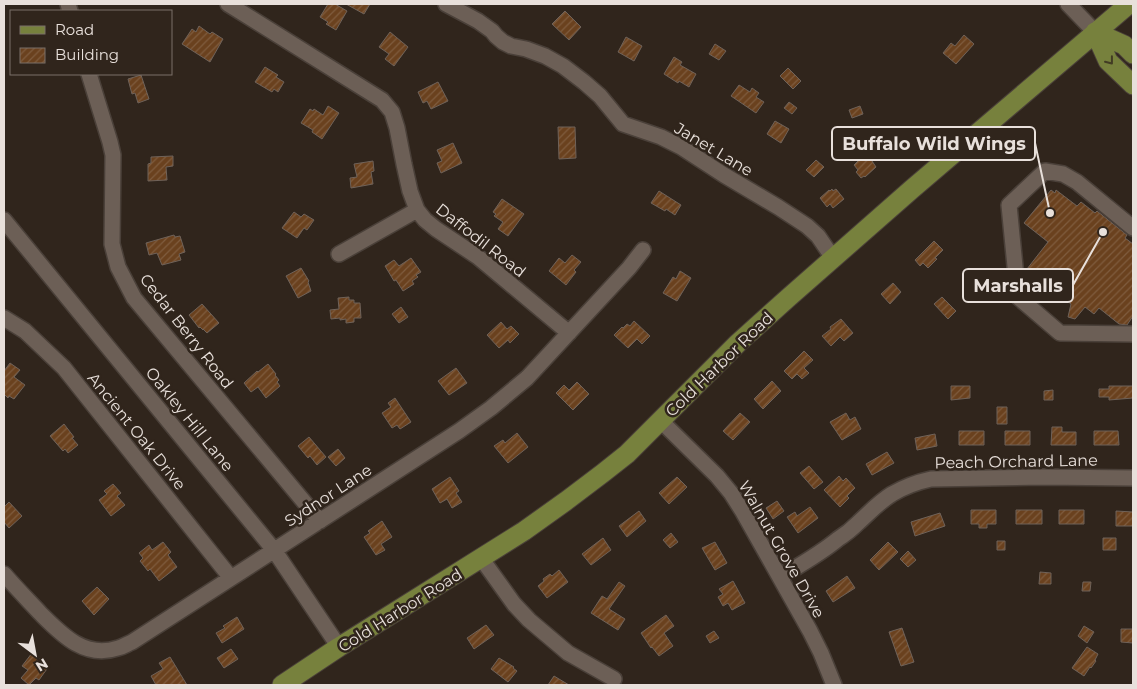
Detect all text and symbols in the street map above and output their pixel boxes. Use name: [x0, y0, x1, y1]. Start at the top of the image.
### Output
legend: [10, 10, 172, 75]
text: Road: [55, 20, 94, 39]
text: Building: [55, 45, 119, 64]
one-way arrow: [1104, 56, 1113, 65]
street label: Janet Lane: [670, 118, 756, 180]
callout: Buffalo Wild Wings: [832, 127, 1035, 160]
text: Buffalo Wild Wings: [842, 133, 1026, 155]
street label: Daffodil Road: [432, 199, 529, 281]
callout: Marshalls: [963, 269, 1073, 302]
street label: Cedar Berry Road: [136, 270, 237, 393]
text: Marshalls: [973, 275, 1063, 297]
street label: Cold Harbor Road: [662, 308, 777, 421]
street label: Oakley Hill Lane: [142, 363, 237, 475]
street label: Ancient Oak Drive: [84, 369, 190, 494]
street label: Peach Orchard Lane: [934, 451, 1098, 472]
street label: Sydnor Lane: [281, 460, 375, 531]
street label: Walnut Grove Drive: [734, 477, 829, 621]
street label: Cold Harbor Road: [335, 565, 466, 656]
north arrow: [10, 629, 60, 679]
text: N: [32, 654, 51, 676]

